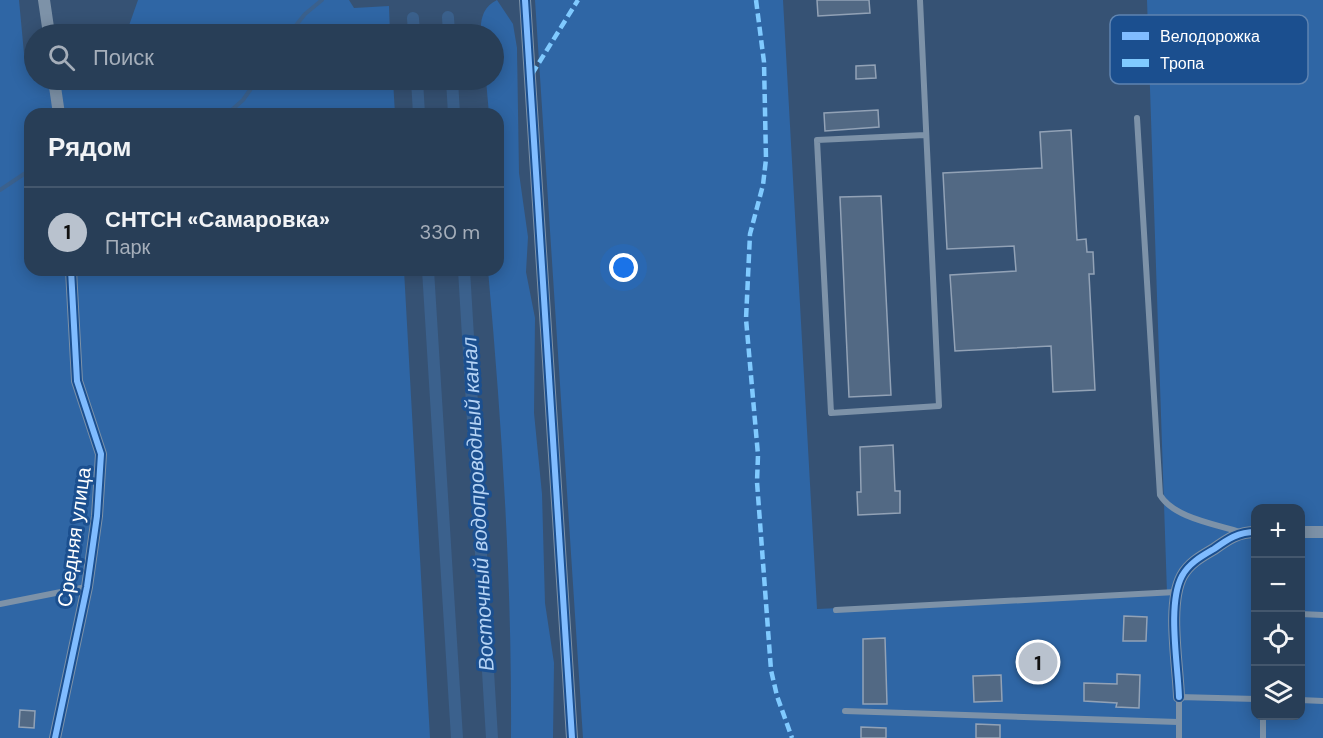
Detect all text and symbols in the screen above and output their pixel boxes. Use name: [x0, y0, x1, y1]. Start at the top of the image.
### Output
legend: [1110, 15, 1308, 84]
search box: [24, 24, 504, 90]
text: Велодорожка: [1160, 26, 1260, 47]
icon: search: [45, 41, 78, 74]
text: Поиск: [93, 43, 154, 72]
text: Тропа: [1160, 53, 1204, 74]
text: Рядом: [48, 130, 131, 164]
text: СНТСН «Самаровка»: [105, 205, 330, 234]
text: 1: [64, 219, 71, 245]
text: 330 m: [420, 219, 480, 245]
text: Парк: [105, 234, 150, 260]
your location: [609, 253, 638, 282]
water label: Восточный водопроводный канал: [455, 336, 501, 672]
street label: Средняя улица: [51, 465, 97, 609]
map controls: [1251, 504, 1305, 720]
button: +: [1251, 504, 1305, 558]
button: −: [1251, 558, 1305, 612]
button: locate: [1251, 612, 1305, 666]
pin: 1: [1018, 640, 1058, 684]
button: layers: [1251, 666, 1305, 720]

